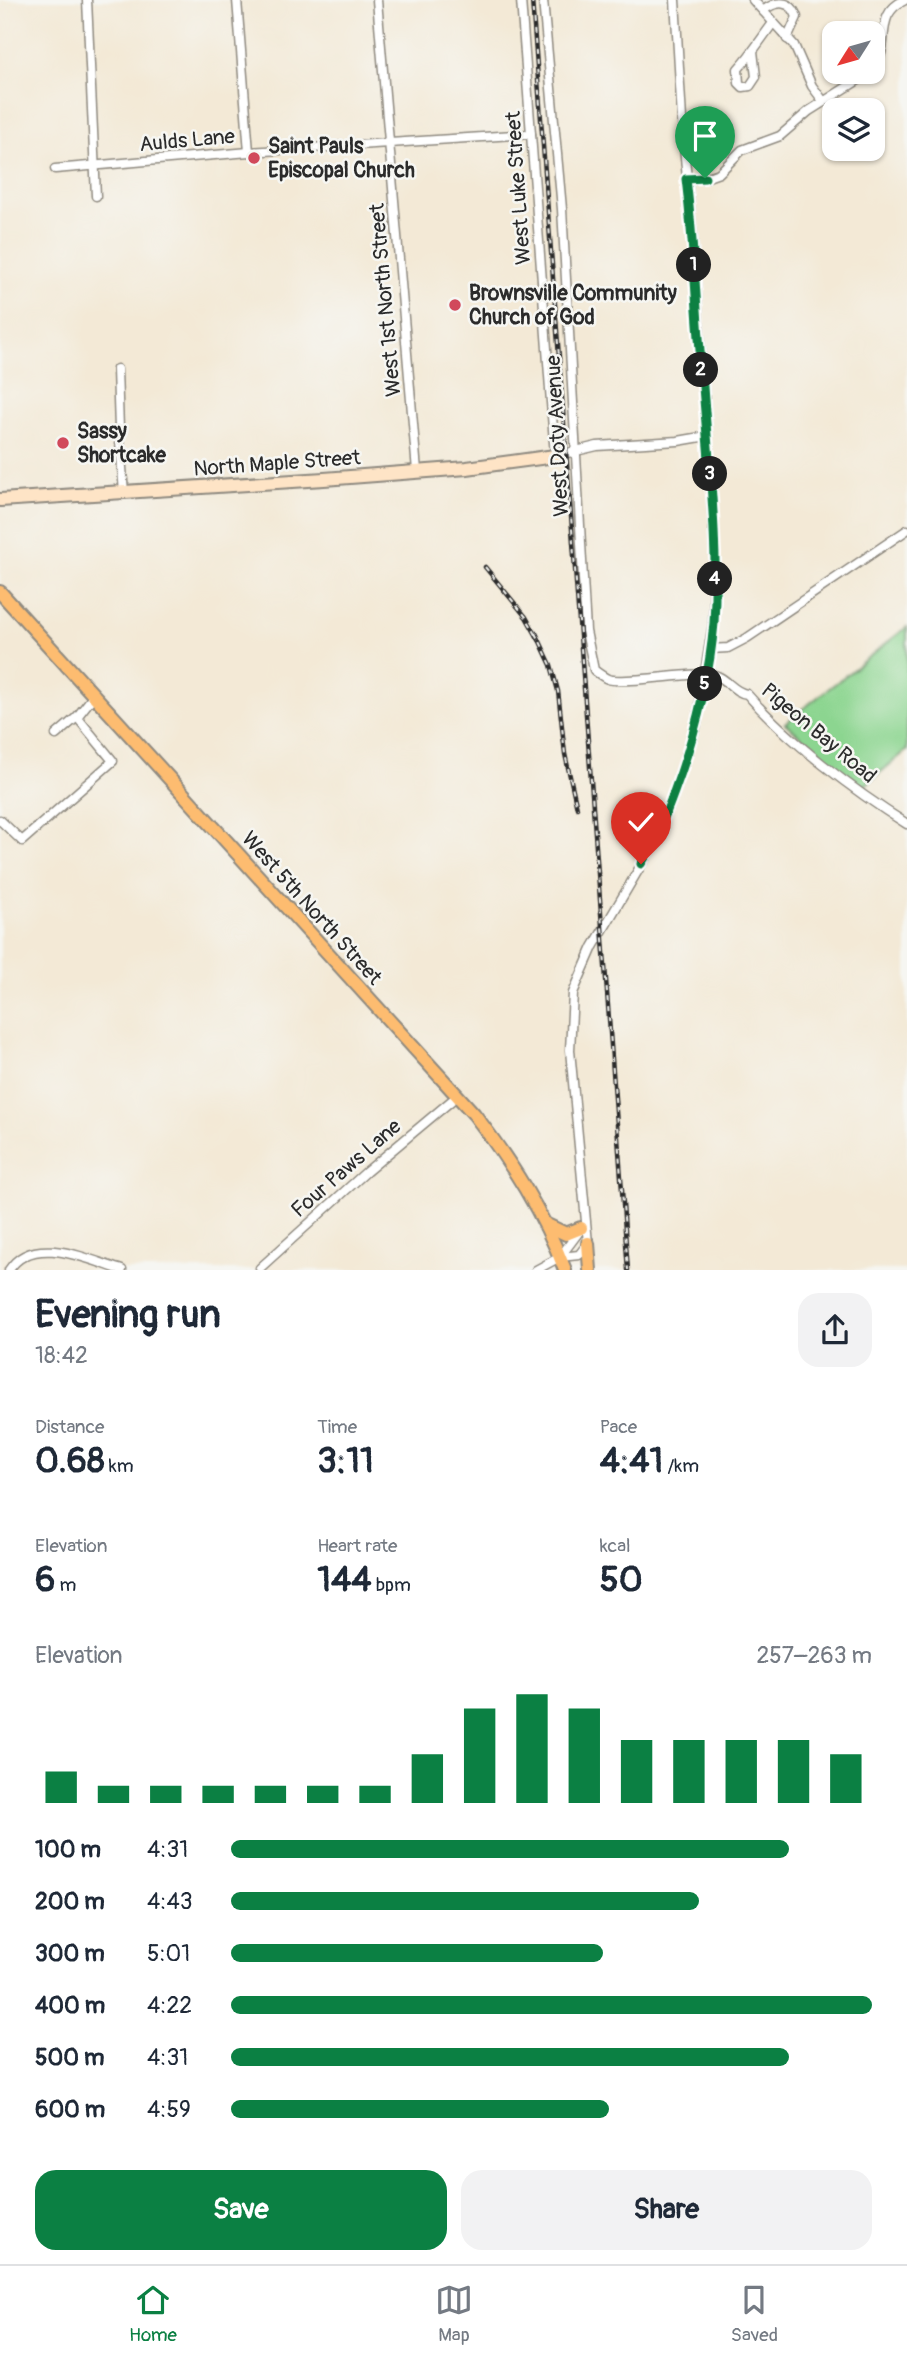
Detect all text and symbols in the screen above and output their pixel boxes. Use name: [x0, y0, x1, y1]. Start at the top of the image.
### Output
north arrow: [822, 21, 886, 84]
map controls: [822, 21, 885, 161]
button: layers: [822, 98, 885, 161]
pin: [675, 106, 735, 178]
street label: West Luke Street: [500, 110, 537, 266]
icon: arrive: [686, 117, 724, 155]
street label: Aulds Lane: [138, 123, 237, 158]
place label: Saint Pauls Episcopal Church: [268, 133, 415, 184]
marker: Saint Pauls Episcopal Church: [246, 150, 262, 166]
street label: West 1st North Street: [364, 202, 407, 398]
pin: 1: [676, 247, 712, 282]
text: 1: [690, 252, 697, 276]
place label: Brownsville Community Church of God: [469, 280, 677, 331]
marker: Brownsville Community Church of God: [447, 297, 463, 313]
pin: 2: [684, 352, 718, 388]
street label: West Doty Avenue: [540, 354, 575, 517]
text: 2: [695, 357, 706, 381]
place label: Sassy Shortcake: [77, 418, 167, 469]
marker: Sassy Shortcake: [55, 435, 71, 451]
street label: North Maple Street: [193, 444, 362, 483]
pin: 3: [692, 456, 728, 491]
text: 3: [704, 461, 715, 485]
pin: 4: [698, 562, 732, 596]
text: 4: [709, 566, 720, 590]
pin: 5: [688, 666, 722, 702]
text: 5: [699, 671, 710, 695]
street label: Pigeon Bay Road: [755, 677, 882, 789]
pin: [611, 792, 671, 864]
icon: check: [622, 803, 660, 841]
street label: West 5th North Street: [235, 826, 388, 991]
street label: Four Paws Lane: [286, 1113, 407, 1224]
text: Evening run: [35, 1291, 221, 1339]
button: share: [798, 1293, 872, 1367]
text: 18:42: [35, 1341, 88, 1370]
text: Distance: [35, 1415, 104, 1439]
text: Time: [317, 1415, 357, 1439]
text: Pace: [600, 1415, 637, 1439]
text: 0.68: [35, 1439, 105, 1483]
text: 3:11: [317, 1439, 374, 1483]
text: 4:41: [600, 1439, 663, 1483]
text: km: [105, 1454, 134, 1478]
text: /km: [663, 1454, 699, 1478]
text: Elevation: [35, 1534, 107, 1558]
text: Heart rate: [317, 1534, 397, 1558]
text: kcal: [600, 1534, 631, 1558]
text: 6: [35, 1558, 55, 1602]
text: 144: [317, 1558, 372, 1602]
text: 50: [600, 1558, 643, 1602]
text: m: [55, 1573, 76, 1597]
text: bpm: [372, 1573, 411, 1597]
text: Elevation: [35, 1641, 123, 1670]
text: 257–263 m: [756, 1641, 872, 1670]
text: 100 m: [35, 1835, 101, 1864]
text: 4:31: [147, 1835, 188, 1864]
text: 200 m: [35, 1887, 105, 1916]
text: 4:43: [147, 1887, 193, 1916]
text: 300 m: [35, 1939, 105, 1968]
text: 5:01: [147, 1939, 190, 1968]
text: 400 m: [35, 1991, 105, 2020]
text: 4:22: [147, 1991, 192, 2020]
text: 500 m: [35, 2043, 104, 2072]
text: 4:31: [147, 2043, 188, 2072]
text: 600 m: [35, 2095, 105, 2124]
text: 4:59: [147, 2095, 191, 2124]
button: Save: [35, 2170, 447, 2250]
button: Share: [461, 2170, 872, 2250]
tab: Home: [129, 2281, 177, 2347]
tab: Map: [435, 2281, 473, 2347]
tab: Saved: [731, 2281, 778, 2347]

